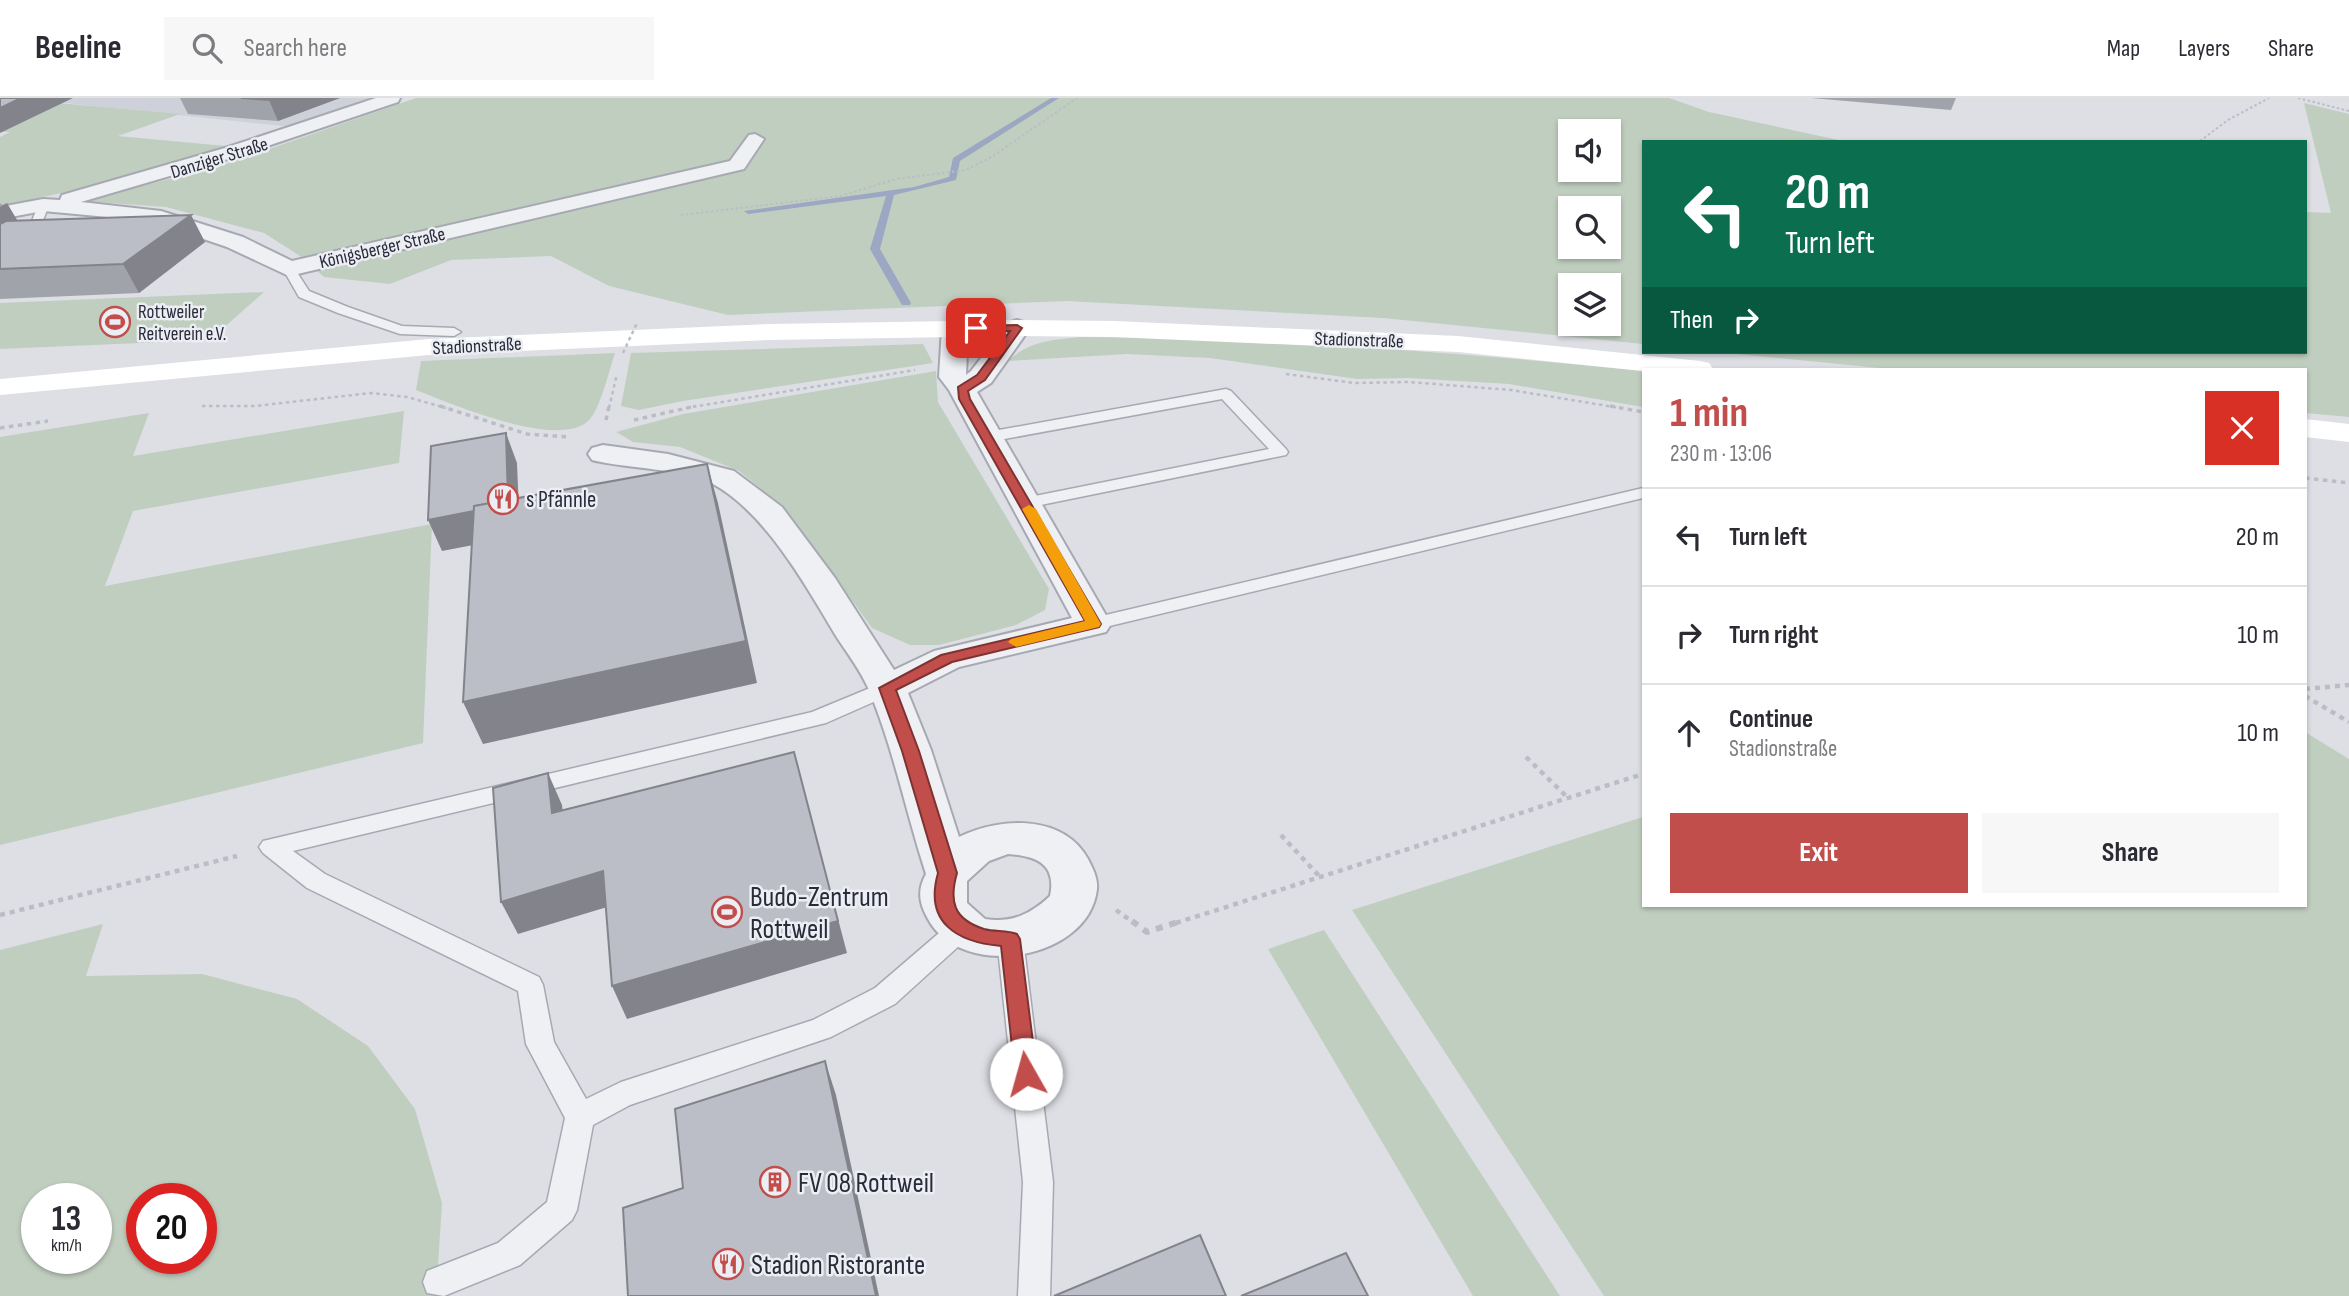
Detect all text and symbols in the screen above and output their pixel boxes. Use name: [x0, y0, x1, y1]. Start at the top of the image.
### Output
search box: [164, 17, 654, 80]
text: Beeline: [35, 28, 122, 68]
icon: search: [188, 29, 226, 67]
text: Search here: [244, 33, 347, 64]
text: Map: [2107, 34, 2140, 63]
text: Layers: [2178, 34, 2230, 63]
text: Share: [2268, 34, 2314, 63]
map controls: [1558, 119, 1621, 336]
button: sound: [1558, 119, 1621, 182]
street label: Danziger Straße: [168, 133, 271, 184]
text: 20 m: [1785, 164, 1870, 223]
icon: left: [1670, 168, 1761, 259]
button: search: [1558, 196, 1621, 259]
street label: Königsberger Straße: [317, 223, 447, 274]
text: Turn left: [1785, 224, 1875, 263]
button: layers: [1558, 273, 1621, 336]
pin: [946, 298, 1006, 358]
place label: Rottweiler Reitverein e.V.: [138, 301, 226, 346]
icon: right: [1727, 301, 1765, 339]
sports icon: Rottweiler Reitverein e.V.: [98, 305, 132, 339]
text: Then: [1670, 305, 1713, 336]
icon: arrive: [957, 309, 995, 347]
street label: Stadionstraße: [1314, 327, 1404, 354]
street label: Stadionstraße: [432, 333, 522, 360]
text: 1 min: [1670, 388, 1748, 439]
button: close: [2205, 391, 2279, 465]
text: 230 m · 13:06: [1670, 440, 1772, 468]
restaurant icon: s Pfännle: [486, 482, 520, 516]
place label: s Pfännle: [526, 486, 596, 514]
icon: left: [1670, 518, 1708, 556]
text: Turn left: [1729, 522, 1807, 553]
text: 20 m: [2236, 522, 2279, 553]
icon: right: [1670, 616, 1708, 654]
text: Turn right: [1729, 620, 1818, 651]
text: 10 m: [2237, 620, 2279, 651]
text: Continue: [1729, 704, 1813, 735]
icon: ahead: [1670, 714, 1708, 752]
text: 10 m: [2237, 718, 2279, 749]
text: Stadionstraße: [1729, 735, 1837, 763]
button: Exit: [1670, 813, 1968, 893]
button: Share: [1982, 813, 2279, 893]
place label: Budo-Zentrum Rottweil: [750, 881, 889, 946]
sports icon: Budo-Zentrum Rottweil: [710, 895, 744, 929]
position arrow: [989, 1037, 1063, 1111]
building icon: FV 08 Rottweil: [758, 1165, 792, 1199]
place label: FV 08 Rottweil: [798, 1167, 934, 1200]
speed limit sign: 20: [126, 1183, 217, 1274]
text: 13: [52, 1198, 81, 1241]
text: km/h: [51, 1235, 82, 1256]
restaurant icon: Stadion Ristorante: [711, 1247, 745, 1281]
place label: Stadion Ristorante: [751, 1249, 925, 1282]

